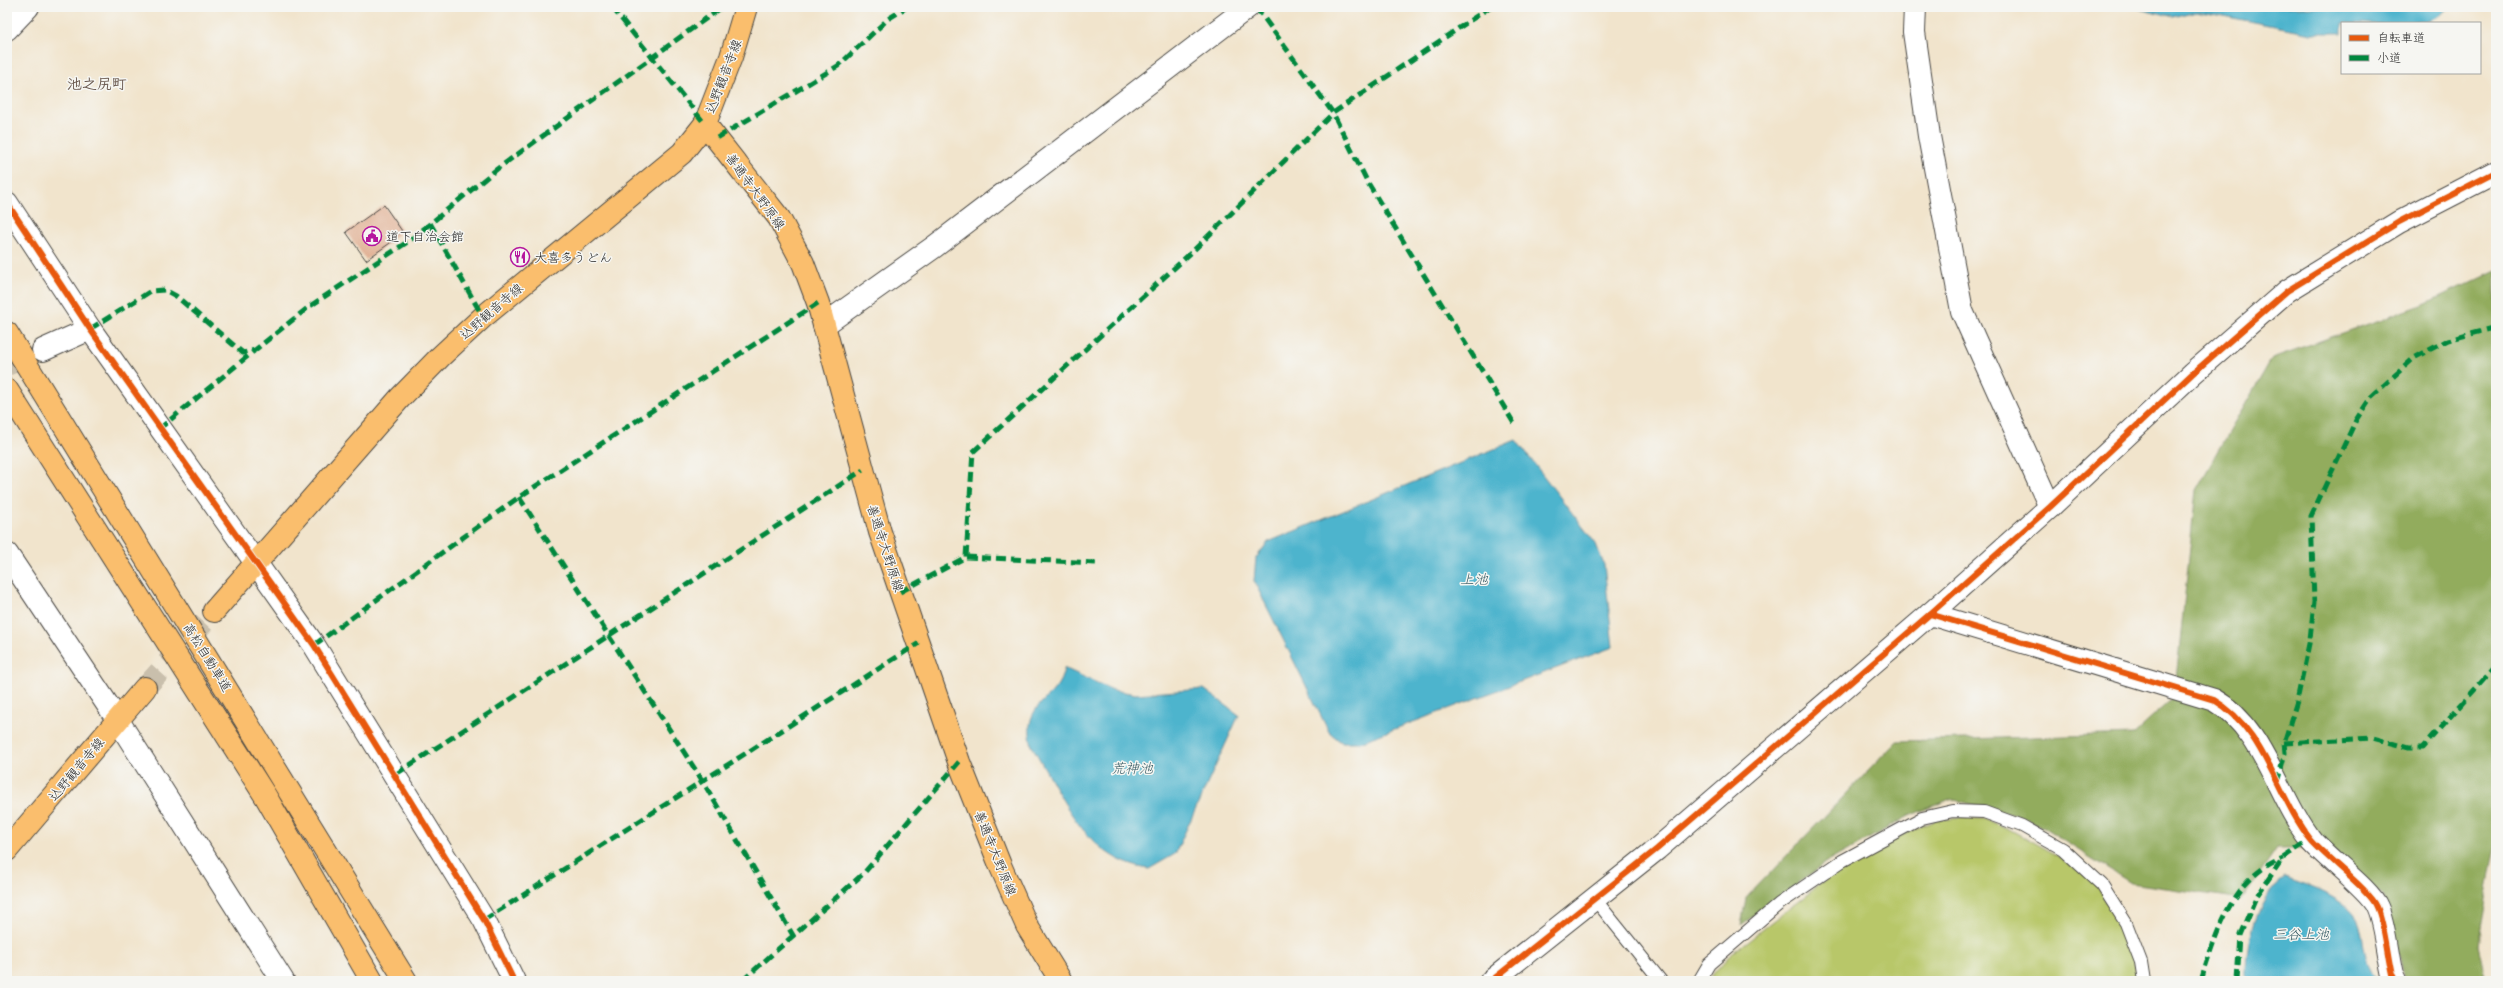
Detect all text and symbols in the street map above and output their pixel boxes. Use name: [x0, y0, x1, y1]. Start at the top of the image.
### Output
legend: [2341, 22, 2481, 74]
text: 自転車道: [2377, 30, 2425, 47]
street label: 込野観音寺線: [702, 36, 747, 116]
text: 小道: [2377, 50, 2401, 67]
district label: 池之尻町: [67, 74, 127, 95]
street label: 善通寺大野原線: [721, 149, 790, 234]
public building icon: 道下自治会館: [361, 225, 383, 247]
place label: 道下自治会館: [386, 228, 464, 246]
restaurant icon: 大喜多うどん: [509, 246, 531, 268]
place label: 大喜多うどん: [534, 249, 612, 267]
street label: 込野観音寺線: [456, 279, 528, 344]
street label: 善通寺大野原線: [862, 502, 908, 595]
water label: 上池: [1460, 570, 1489, 590]
street label: 高松自動車道: [179, 620, 235, 695]
street label: 込野観音寺線: [45, 733, 109, 805]
water label: 荒神池: [1111, 759, 1154, 779]
street label: 善通寺大野原線: [970, 808, 1021, 900]
water label: 三谷上池: [2273, 925, 2330, 945]

